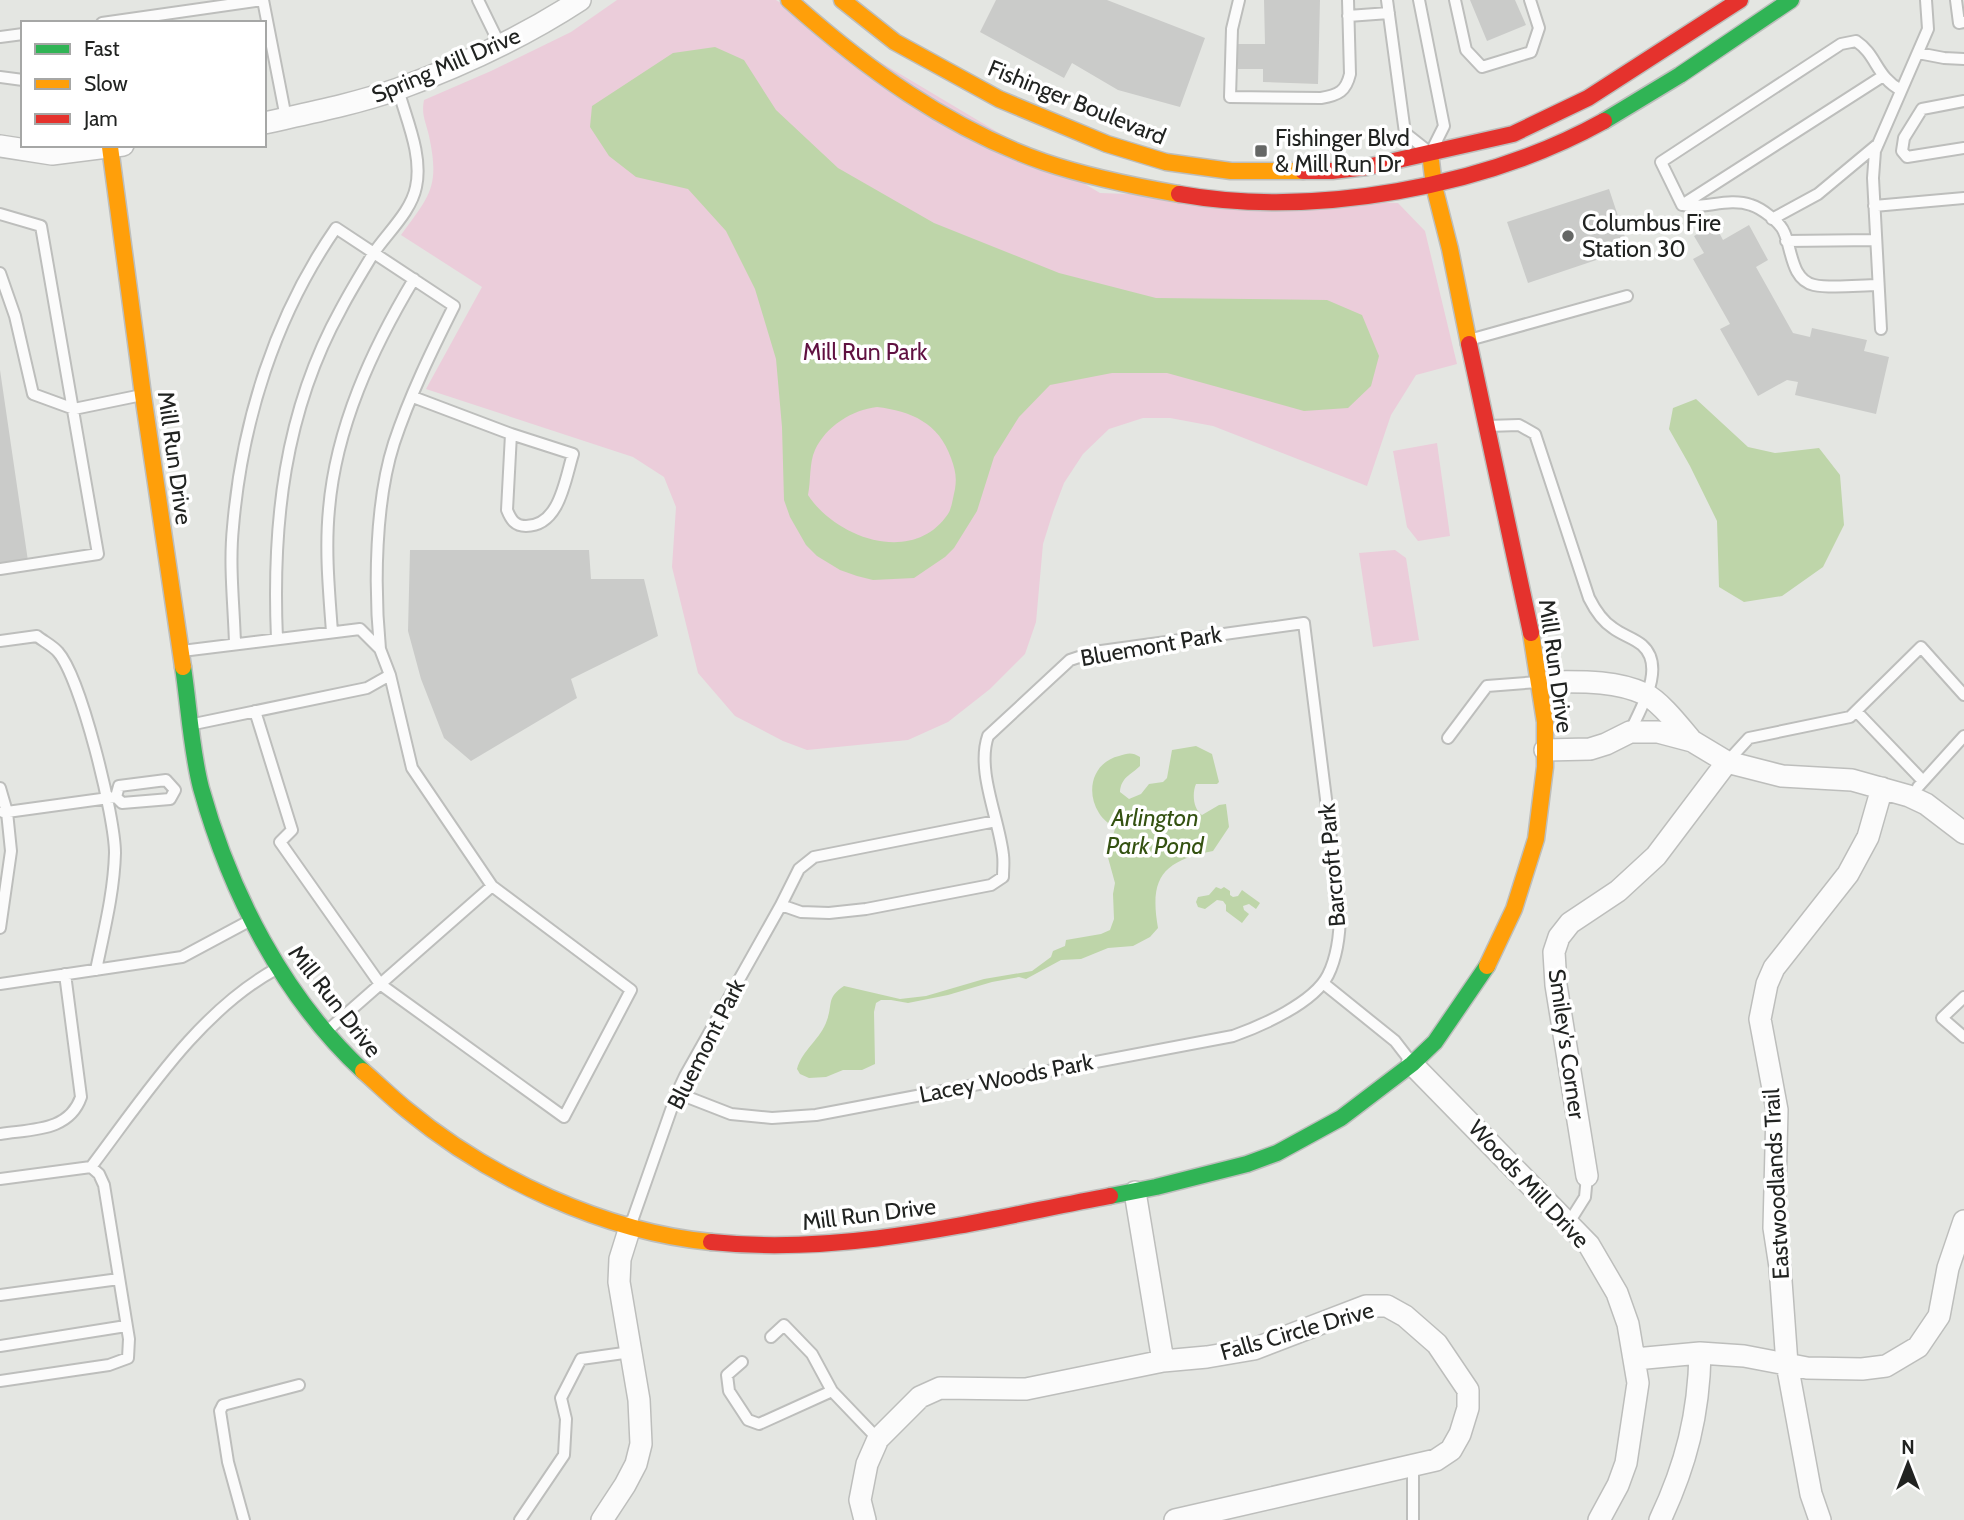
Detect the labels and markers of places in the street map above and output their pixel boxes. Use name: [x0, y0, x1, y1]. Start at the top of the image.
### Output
place label: Fishinger Blvd & Mill Run Dr: [1275, 124, 1410, 178]
marker: Fishinger Blvd & Mill Run Dr: [1253, 143, 1269, 159]
place label: Columbus Fire Station 30: [1582, 209, 1721, 263]
marker: Columbus Fire Station 30: [1560, 228, 1576, 244]

